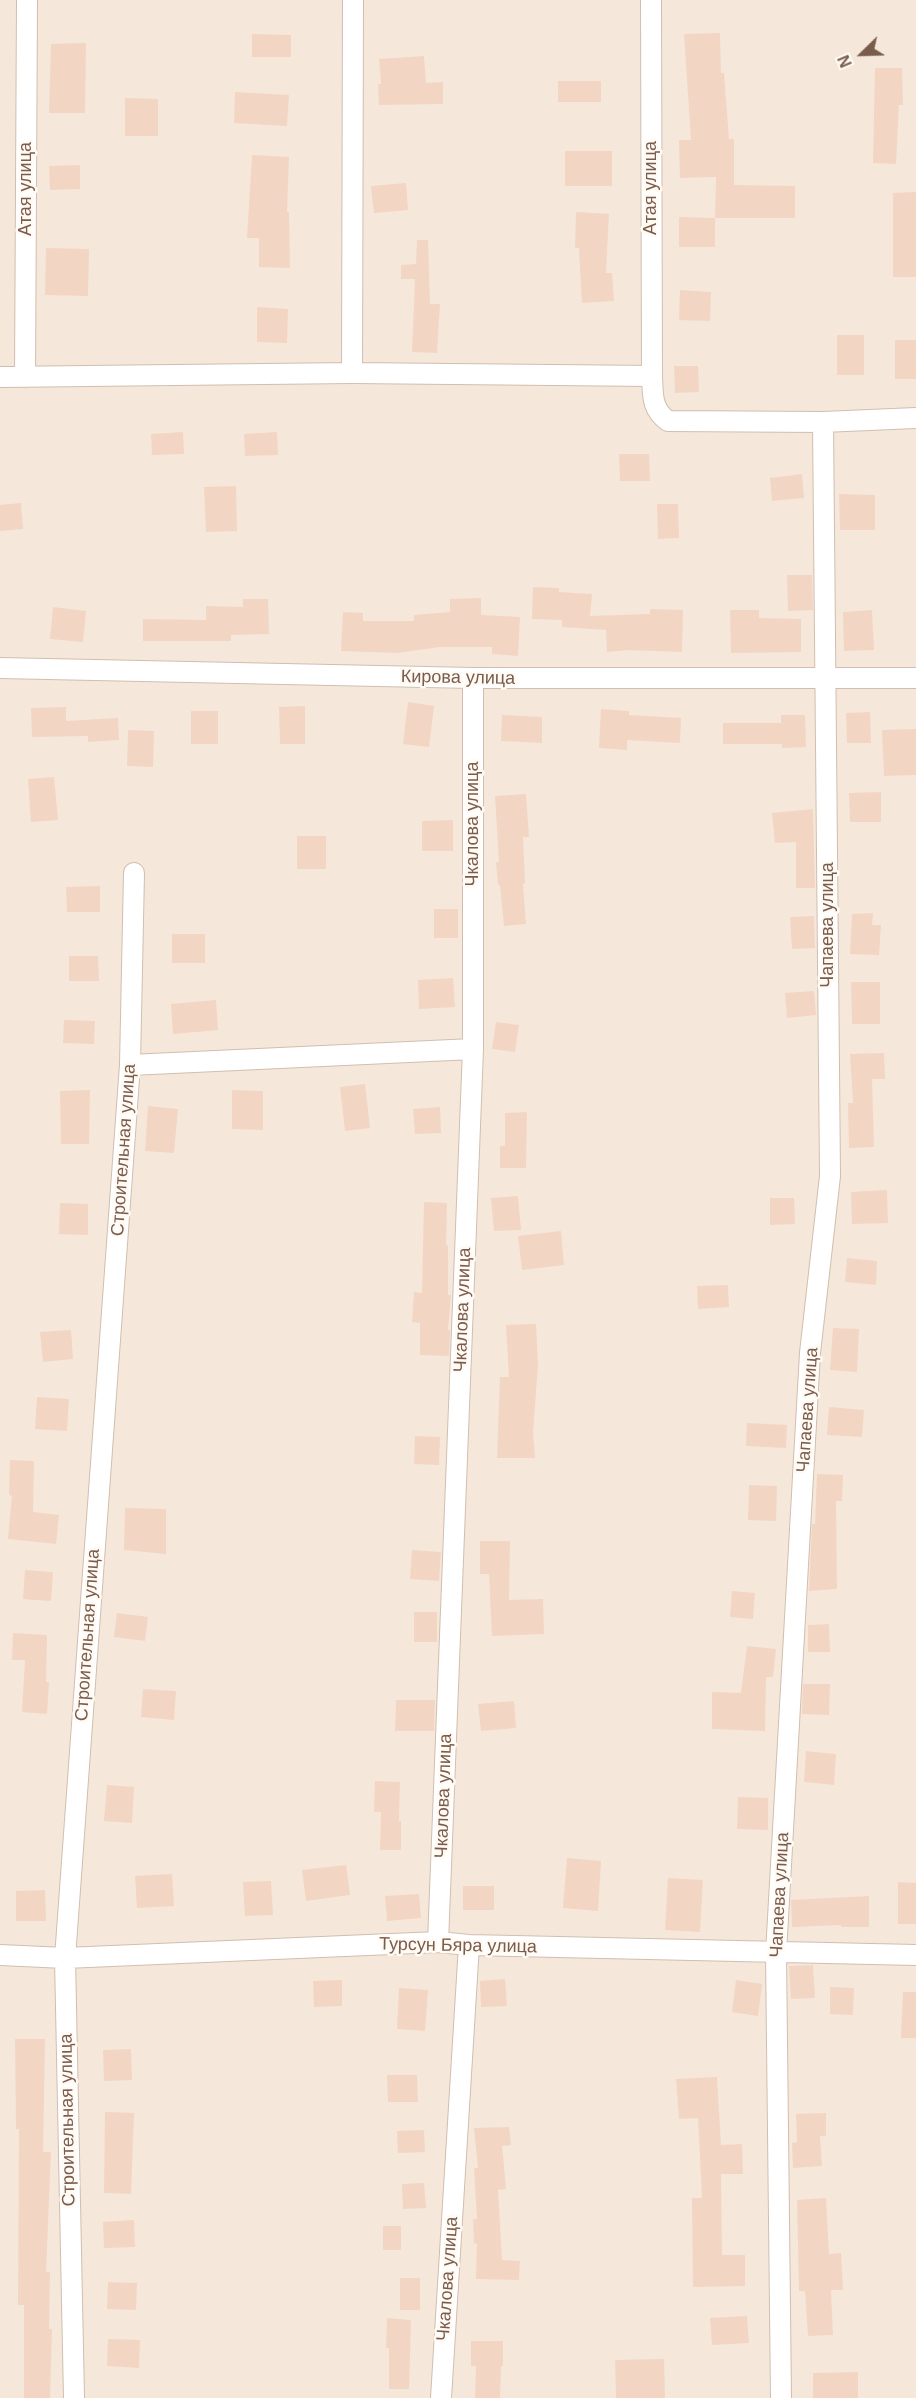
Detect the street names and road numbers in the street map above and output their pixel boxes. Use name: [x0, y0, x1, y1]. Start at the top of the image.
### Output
street label: Атая улица: [640, 141, 662, 235]
street label: Атая улица: [15, 142, 37, 236]
street label: Кирова улица: [401, 666, 515, 690]
street label: Чкалова улица: [462, 762, 484, 886]
street label: Чапаева улица: [817, 862, 839, 988]
street label: Строительная улица: [107, 1063, 141, 1237]
street label: Чкалова улица: [450, 1247, 476, 1373]
street label: Чапаева улица: [793, 1347, 823, 1473]
street label: Строительная улица: [71, 1548, 105, 1722]
street label: Чкалова улица: [431, 1733, 457, 1859]
street label: Чапаева улица: [766, 1832, 794, 1958]
street label: Турсун Бяра улица: [379, 1934, 537, 1958]
street label: Строительная улица: [56, 2033, 80, 2207]
street label: Чкалова улица: [433, 2216, 463, 2342]

